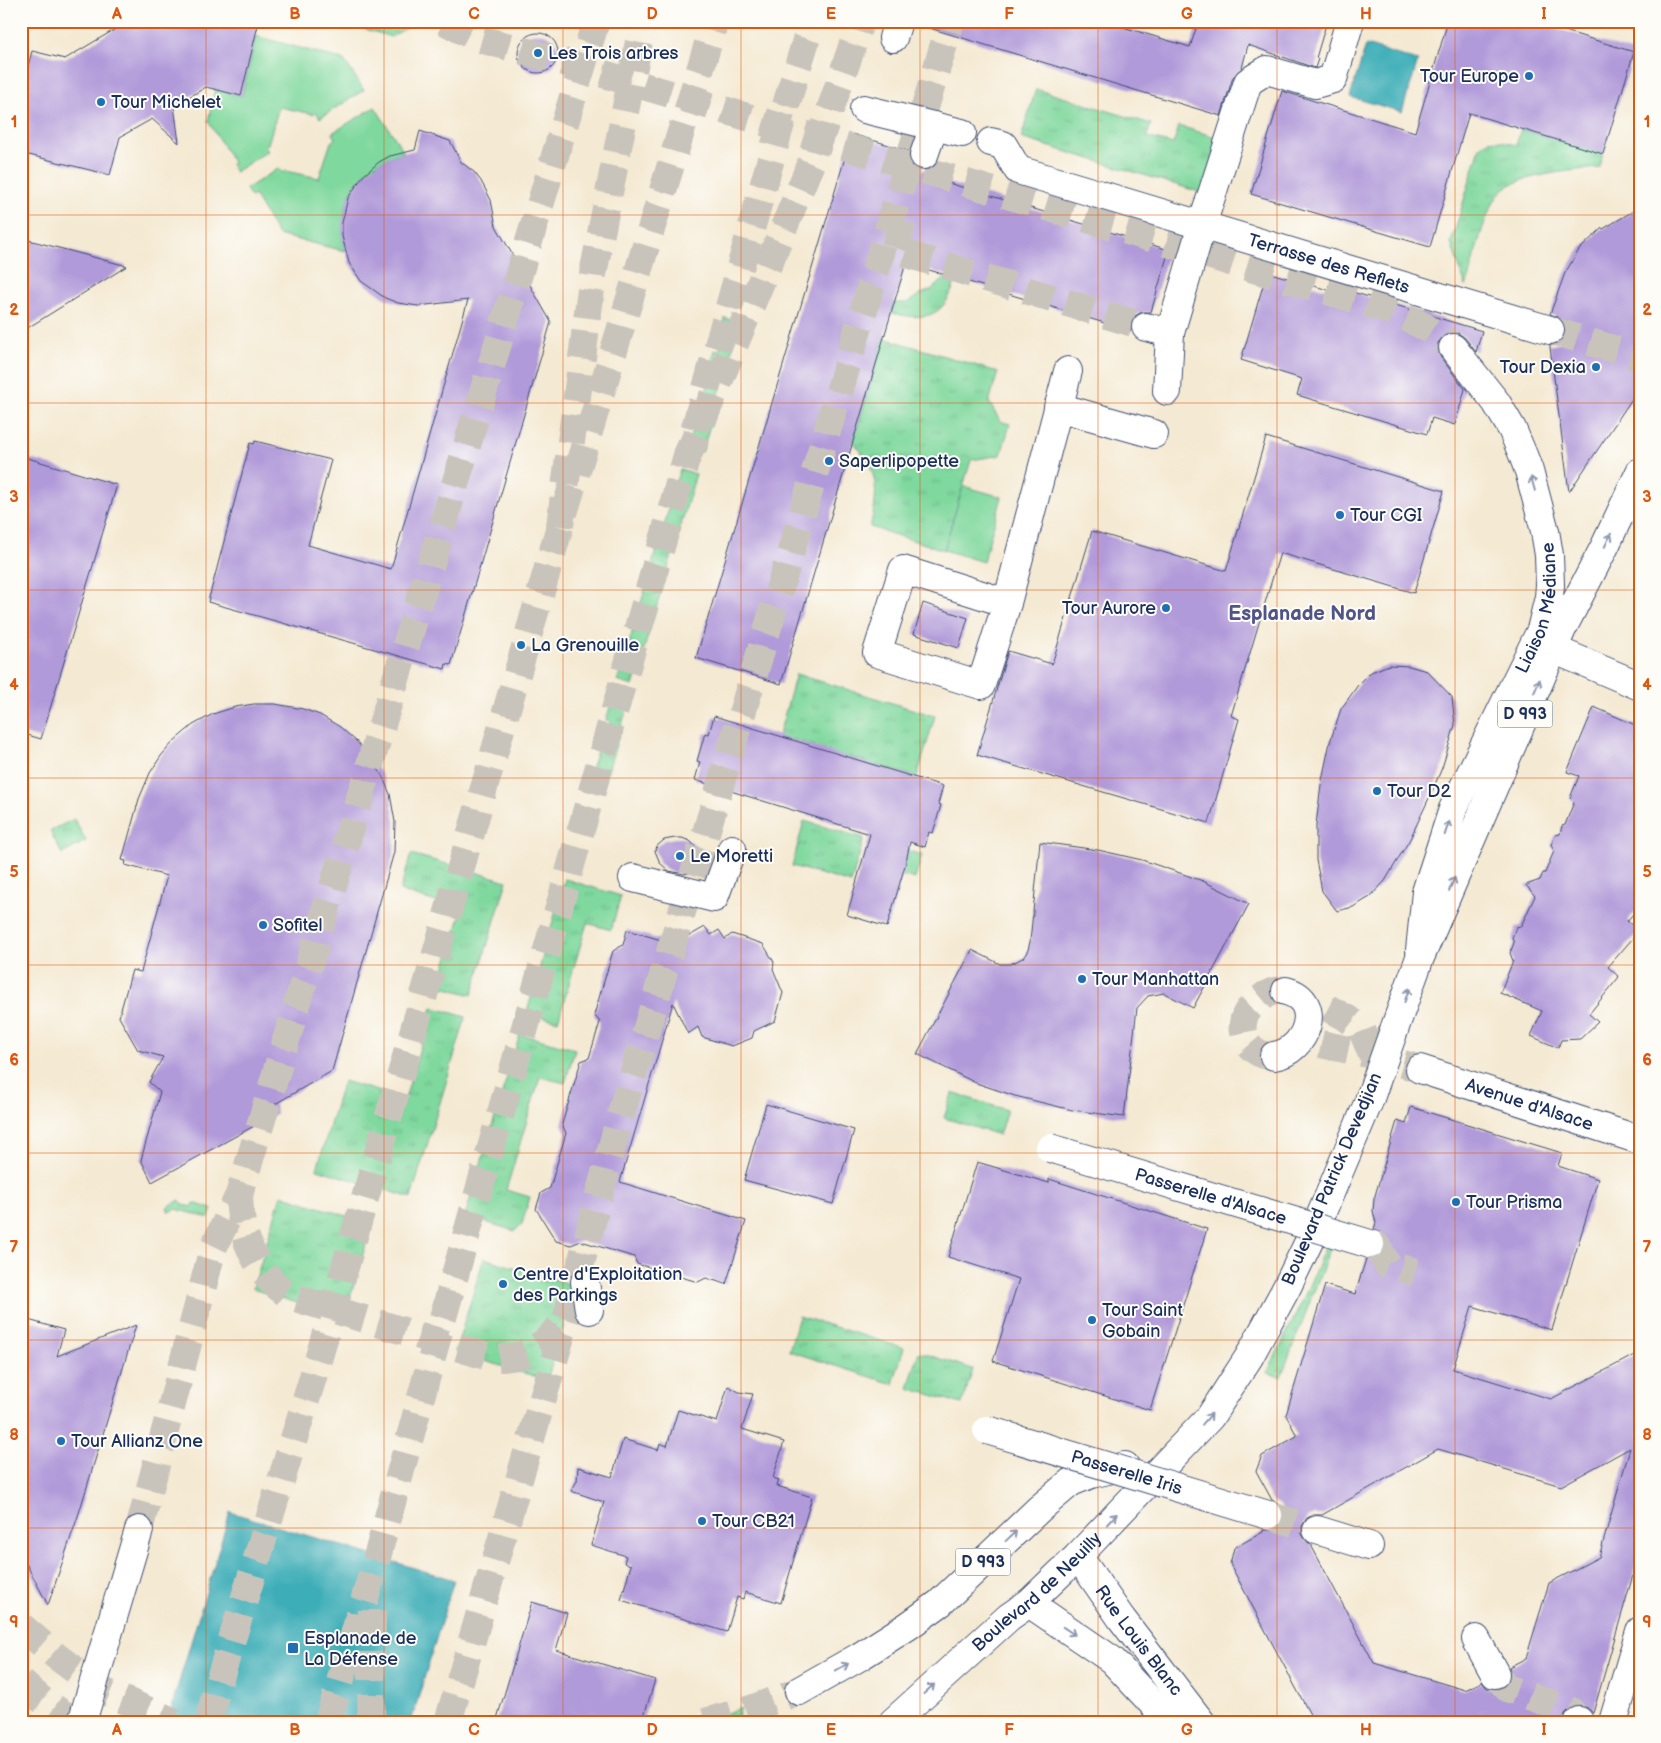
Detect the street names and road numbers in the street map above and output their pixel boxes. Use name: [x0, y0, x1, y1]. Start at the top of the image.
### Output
street label: Terrasse des Reflets: [1245, 229, 1412, 298]
street label: Liaison Médiane: [1511, 541, 1561, 676]
road number: D 993: [1498, 701, 1552, 728]
street label: Boulevard Patrick Devedjian: [1278, 1070, 1386, 1288]
street label: Avenue d'Alsace: [1463, 1074, 1596, 1135]
street label: Passerelle d'Alsace: [1133, 1164, 1290, 1229]
street label: Passerelle Iris: [1069, 1446, 1185, 1499]
street label: Boulevard de Neuilly: [968, 1527, 1106, 1656]
road number: D 993: [956, 1548, 1010, 1575]
street label: Rue Louis Blanc: [1091, 1581, 1187, 1700]

